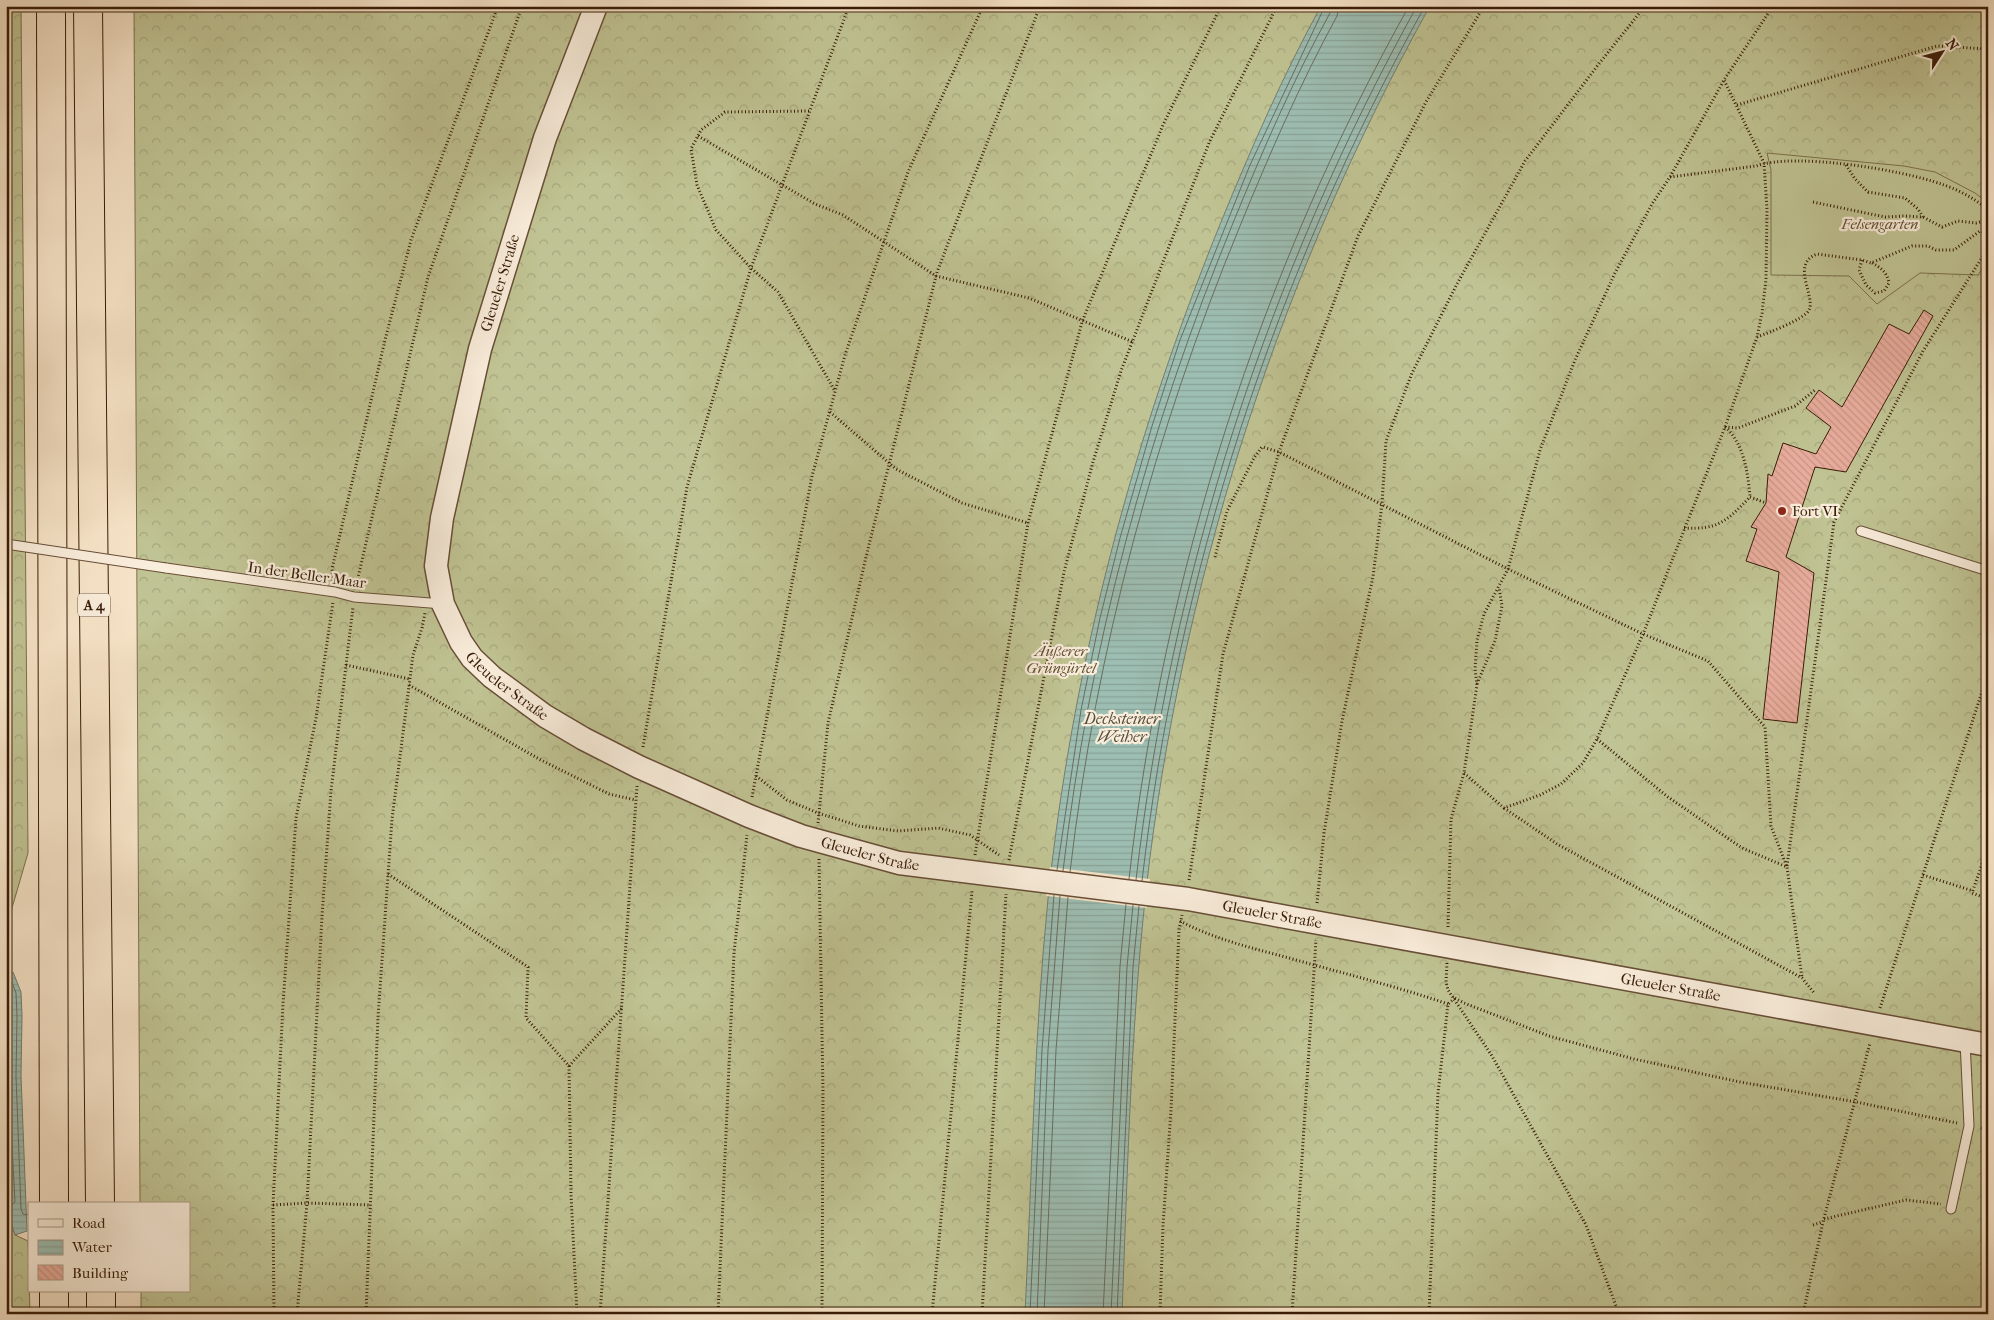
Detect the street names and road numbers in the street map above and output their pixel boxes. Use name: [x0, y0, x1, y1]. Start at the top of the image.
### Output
street label: Gleueler Straße: [477, 232, 524, 334]
street label: In der Beller Maar: [247, 558, 368, 592]
road number: A 4: [78, 594, 110, 616]
street label: Gleueler Straße: [461, 648, 553, 725]
street label: Gleueler Straße: [819, 833, 921, 875]
street label: Gleueler Straße: [1221, 896, 1324, 932]
street label: Gleueler Straße: [1619, 969, 1723, 1005]

